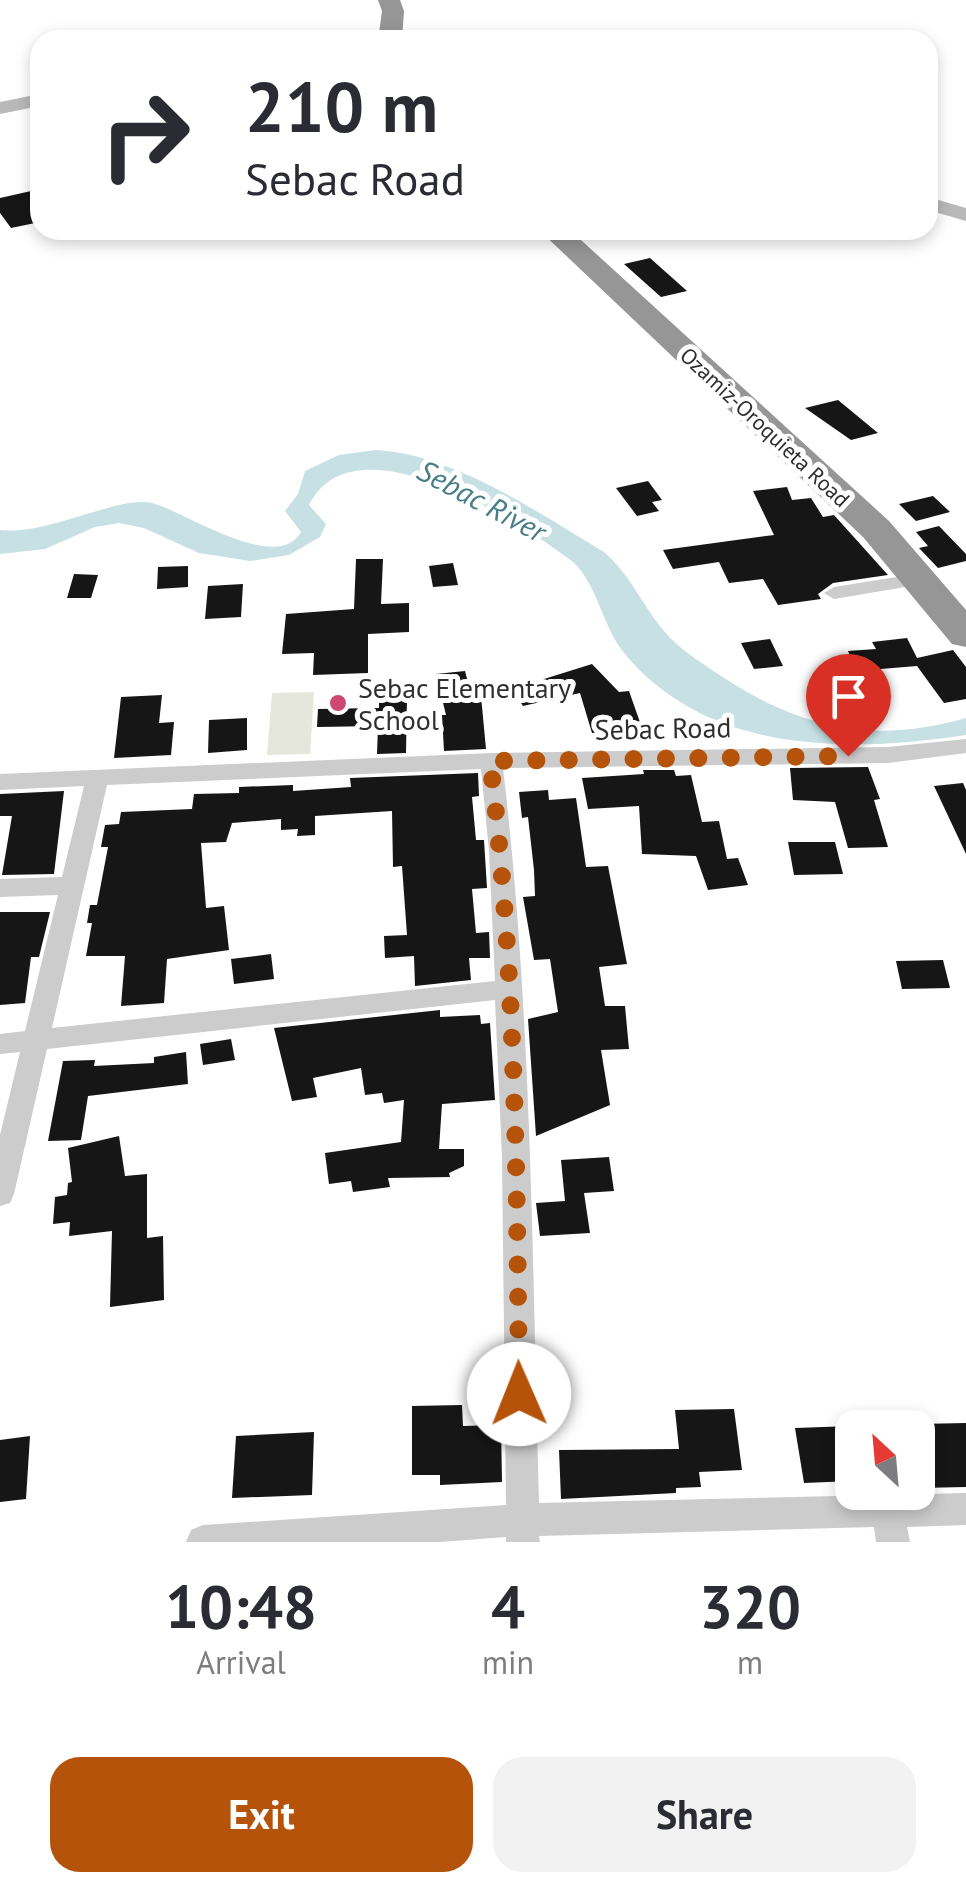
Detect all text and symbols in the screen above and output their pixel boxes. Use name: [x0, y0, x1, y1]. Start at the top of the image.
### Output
text: 210 m: [245, 61, 438, 151]
icon: right: [80, 70, 210, 200]
text: Sebac Road: [245, 149, 465, 207]
street label: Ozamiz-Oroquieta Road: [674, 341, 856, 513]
water label: Sebac River: [411, 450, 555, 551]
pin: [806, 654, 891, 757]
place label: Sebac Elementary School: [358, 669, 571, 738]
icon: arrive: [821, 669, 876, 724]
marker: Sebac Elementary School: [327, 692, 349, 714]
street label: Sebac Road: [594, 708, 732, 748]
position arrow: [467, 1342, 571, 1446]
north arrow: [835, 1410, 935, 1510]
map controls: [835, 1410, 935, 1510]
text: 10:48: [165, 1567, 317, 1645]
text: 4: [491, 1567, 525, 1645]
text: 320: [699, 1567, 801, 1645]
text: Arrival: [196, 1641, 286, 1683]
text: min: [482, 1641, 534, 1683]
text: m: [737, 1641, 763, 1683]
button: Exit: [50, 1757, 473, 1872]
button: Share: [493, 1757, 916, 1872]

